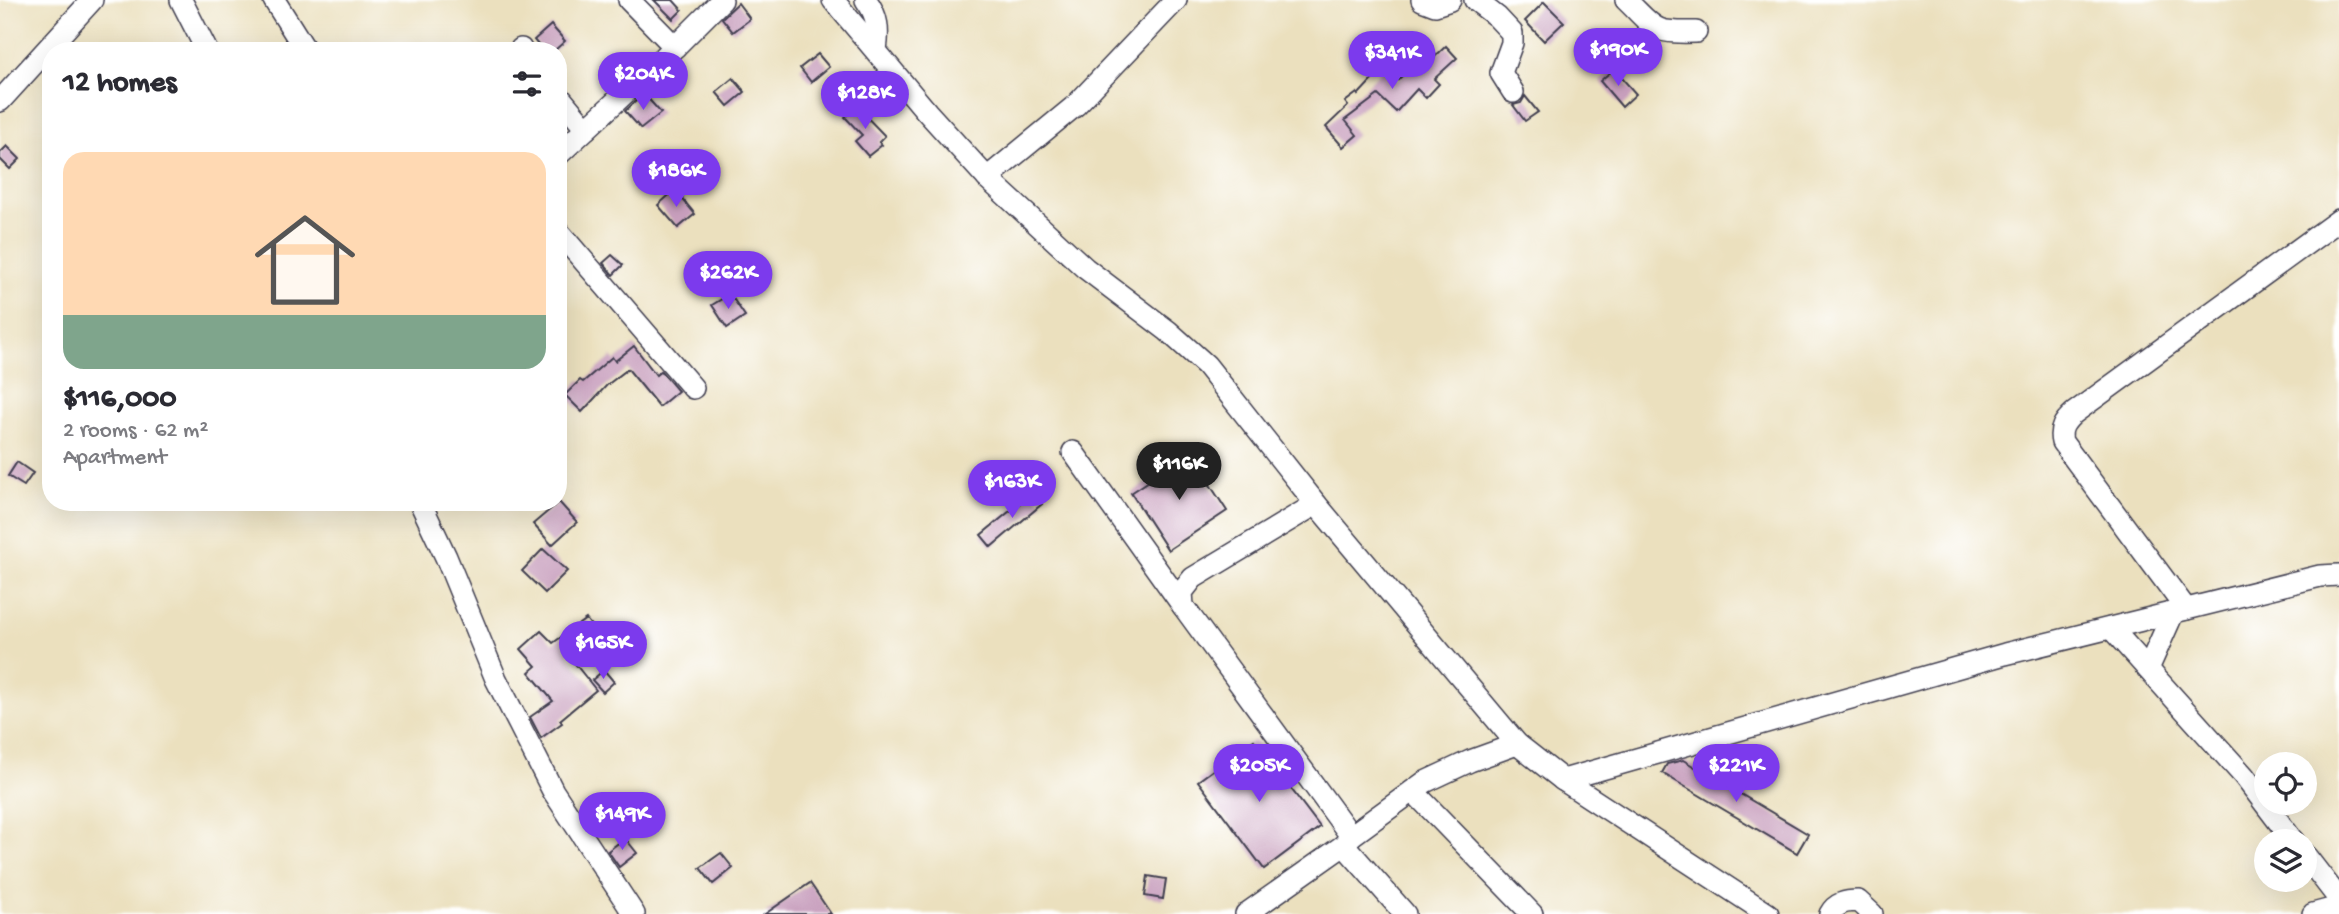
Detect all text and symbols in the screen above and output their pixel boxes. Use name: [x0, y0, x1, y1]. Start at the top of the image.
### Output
pin: $190K: [1569, 28, 1667, 88]
pin: $341K: [1343, 32, 1441, 91]
text: $190K: [1590, 37, 1646, 64]
text: $341K: [1364, 40, 1420, 67]
pin: $204K: [594, 52, 692, 112]
text: $204K: [614, 61, 672, 88]
icon: filters: [508, 65, 546, 103]
text: 12 homes: [63, 67, 176, 102]
pin: $128K: [816, 72, 914, 131]
text: $128K: [837, 80, 893, 107]
pin: $186K: [627, 150, 725, 209]
text: $186K: [648, 158, 704, 185]
icon: home: [242, 197, 368, 323]
pin: $262K: [679, 252, 777, 311]
text: $262K: [699, 260, 757, 287]
text: $116,000: [63, 383, 176, 418]
text: 2 rooms · 62 m²: [63, 418, 208, 445]
pin: $116K: [1130, 442, 1228, 502]
text: Apartment: [63, 445, 167, 472]
text: $116K: [1152, 451, 1206, 478]
pin: $163K: [963, 461, 1061, 520]
text: $163K: [984, 469, 1040, 496]
pin: $165K: [554, 622, 652, 681]
text: $165K: [575, 630, 631, 657]
pin: $205K: [1210, 744, 1308, 804]
pin: $221K: [1687, 744, 1785, 804]
map controls: [2254, 752, 2317, 892]
button: locate: [2254, 752, 2317, 815]
text: $205K: [1229, 753, 1289, 780]
text: $221K: [1709, 753, 1763, 780]
pin: $149K: [573, 792, 671, 852]
text: $149K: [595, 801, 649, 828]
button: layers: [2254, 829, 2317, 892]

